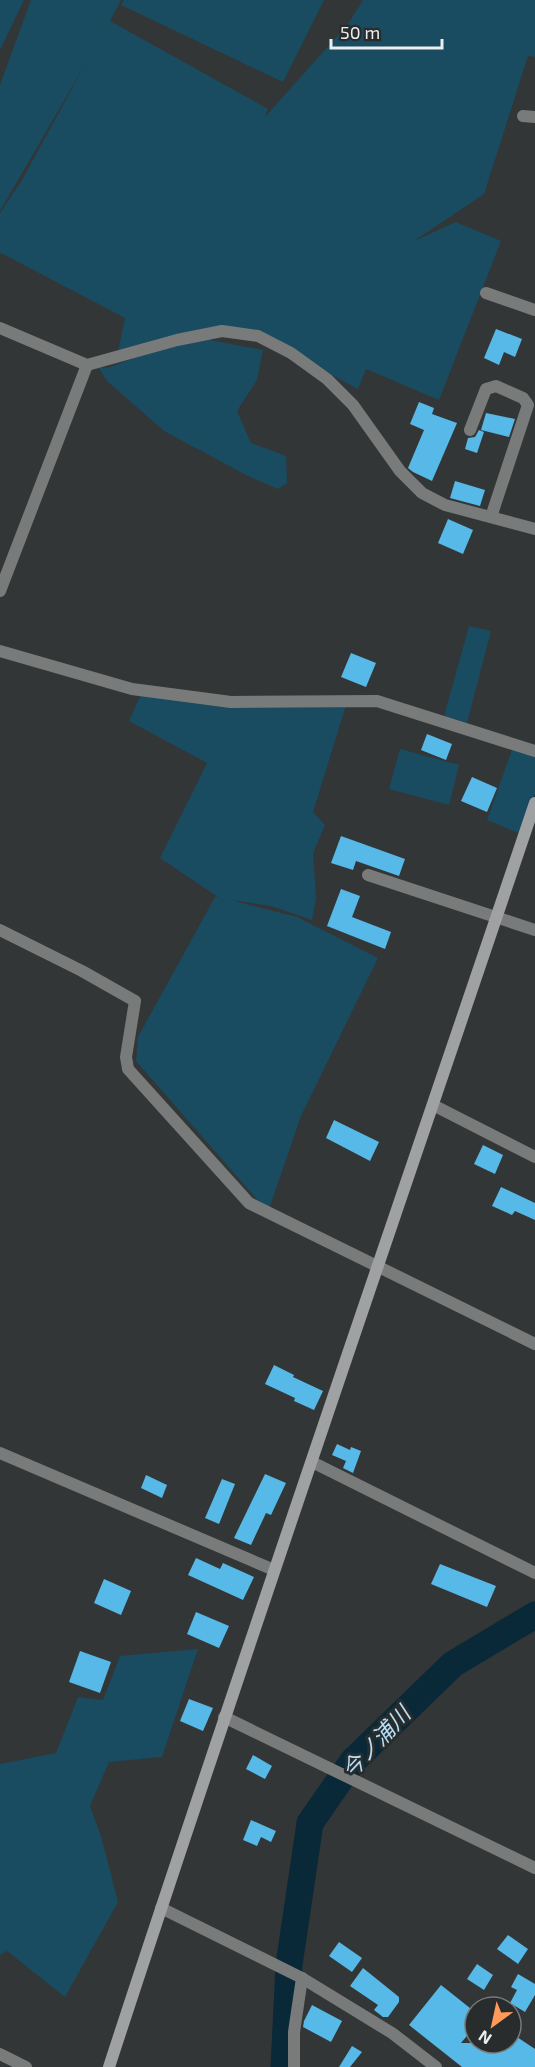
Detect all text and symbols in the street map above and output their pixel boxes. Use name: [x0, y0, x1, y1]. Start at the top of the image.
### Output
scale bar: [331, 12, 442, 50]
text: 50 m: [340, 21, 380, 43]
water label: 今ノ浦川: [336, 1699, 416, 1782]
north arrow: [463, 1995, 523, 2055]
text: N: [475, 2027, 495, 2049]

